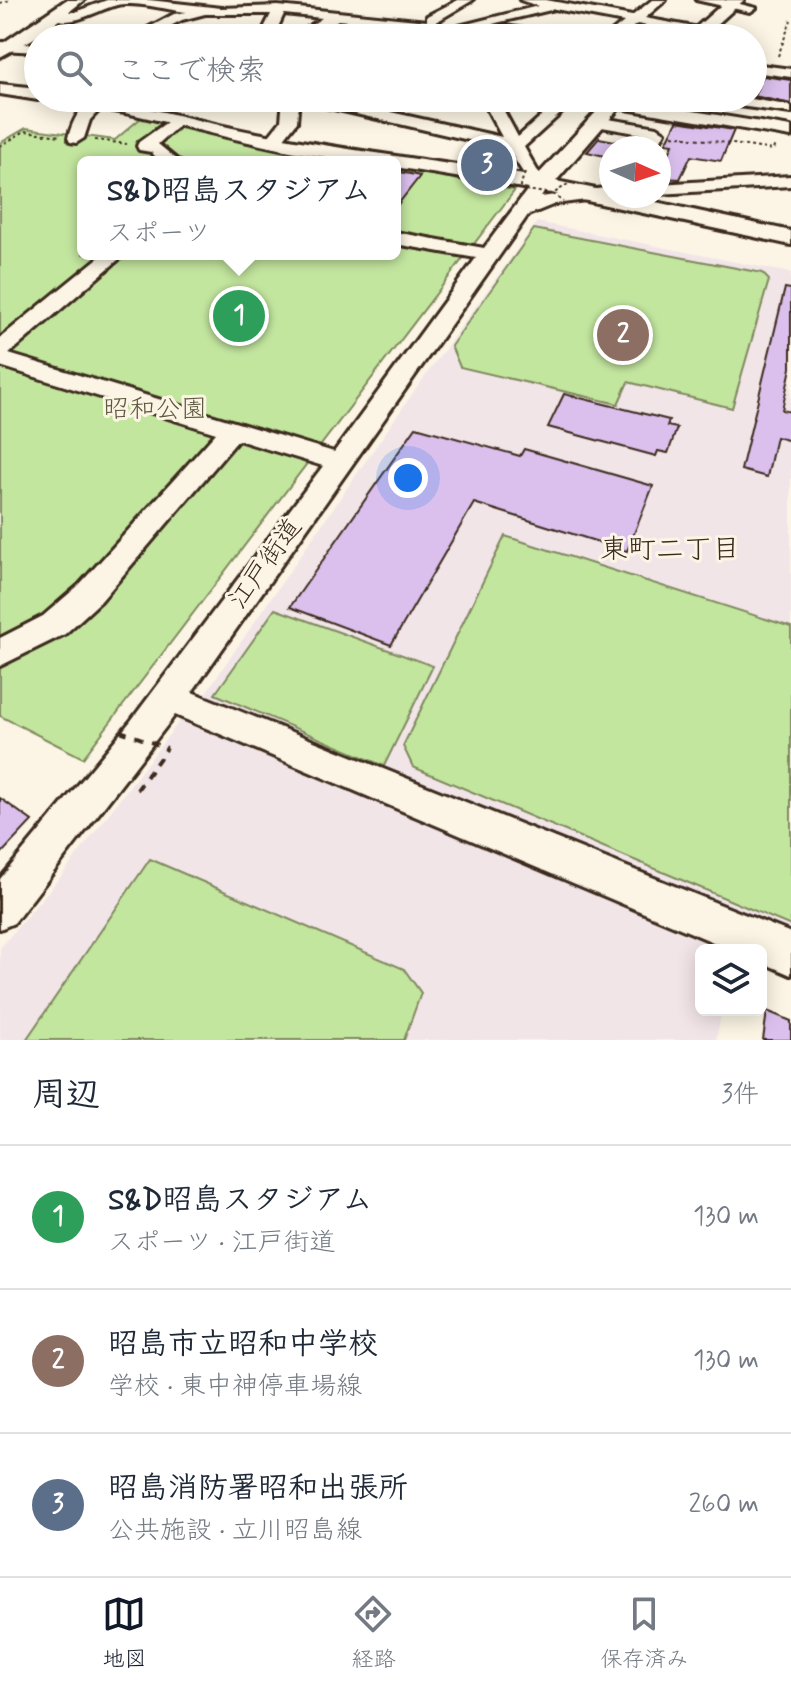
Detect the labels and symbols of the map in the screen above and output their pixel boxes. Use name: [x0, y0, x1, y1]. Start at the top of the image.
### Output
pin: 3: [461, 135, 513, 195]
north arrow: [599, 136, 671, 208]
pin: 1: [213, 286, 265, 346]
pin: 2: [597, 305, 649, 365]
park label: 昭和公園: [103, 393, 207, 427]
your location: [388, 458, 428, 498]
street label: 江戸街道: [222, 512, 310, 616]
district label: 東町二丁目: [600, 532, 740, 569]

